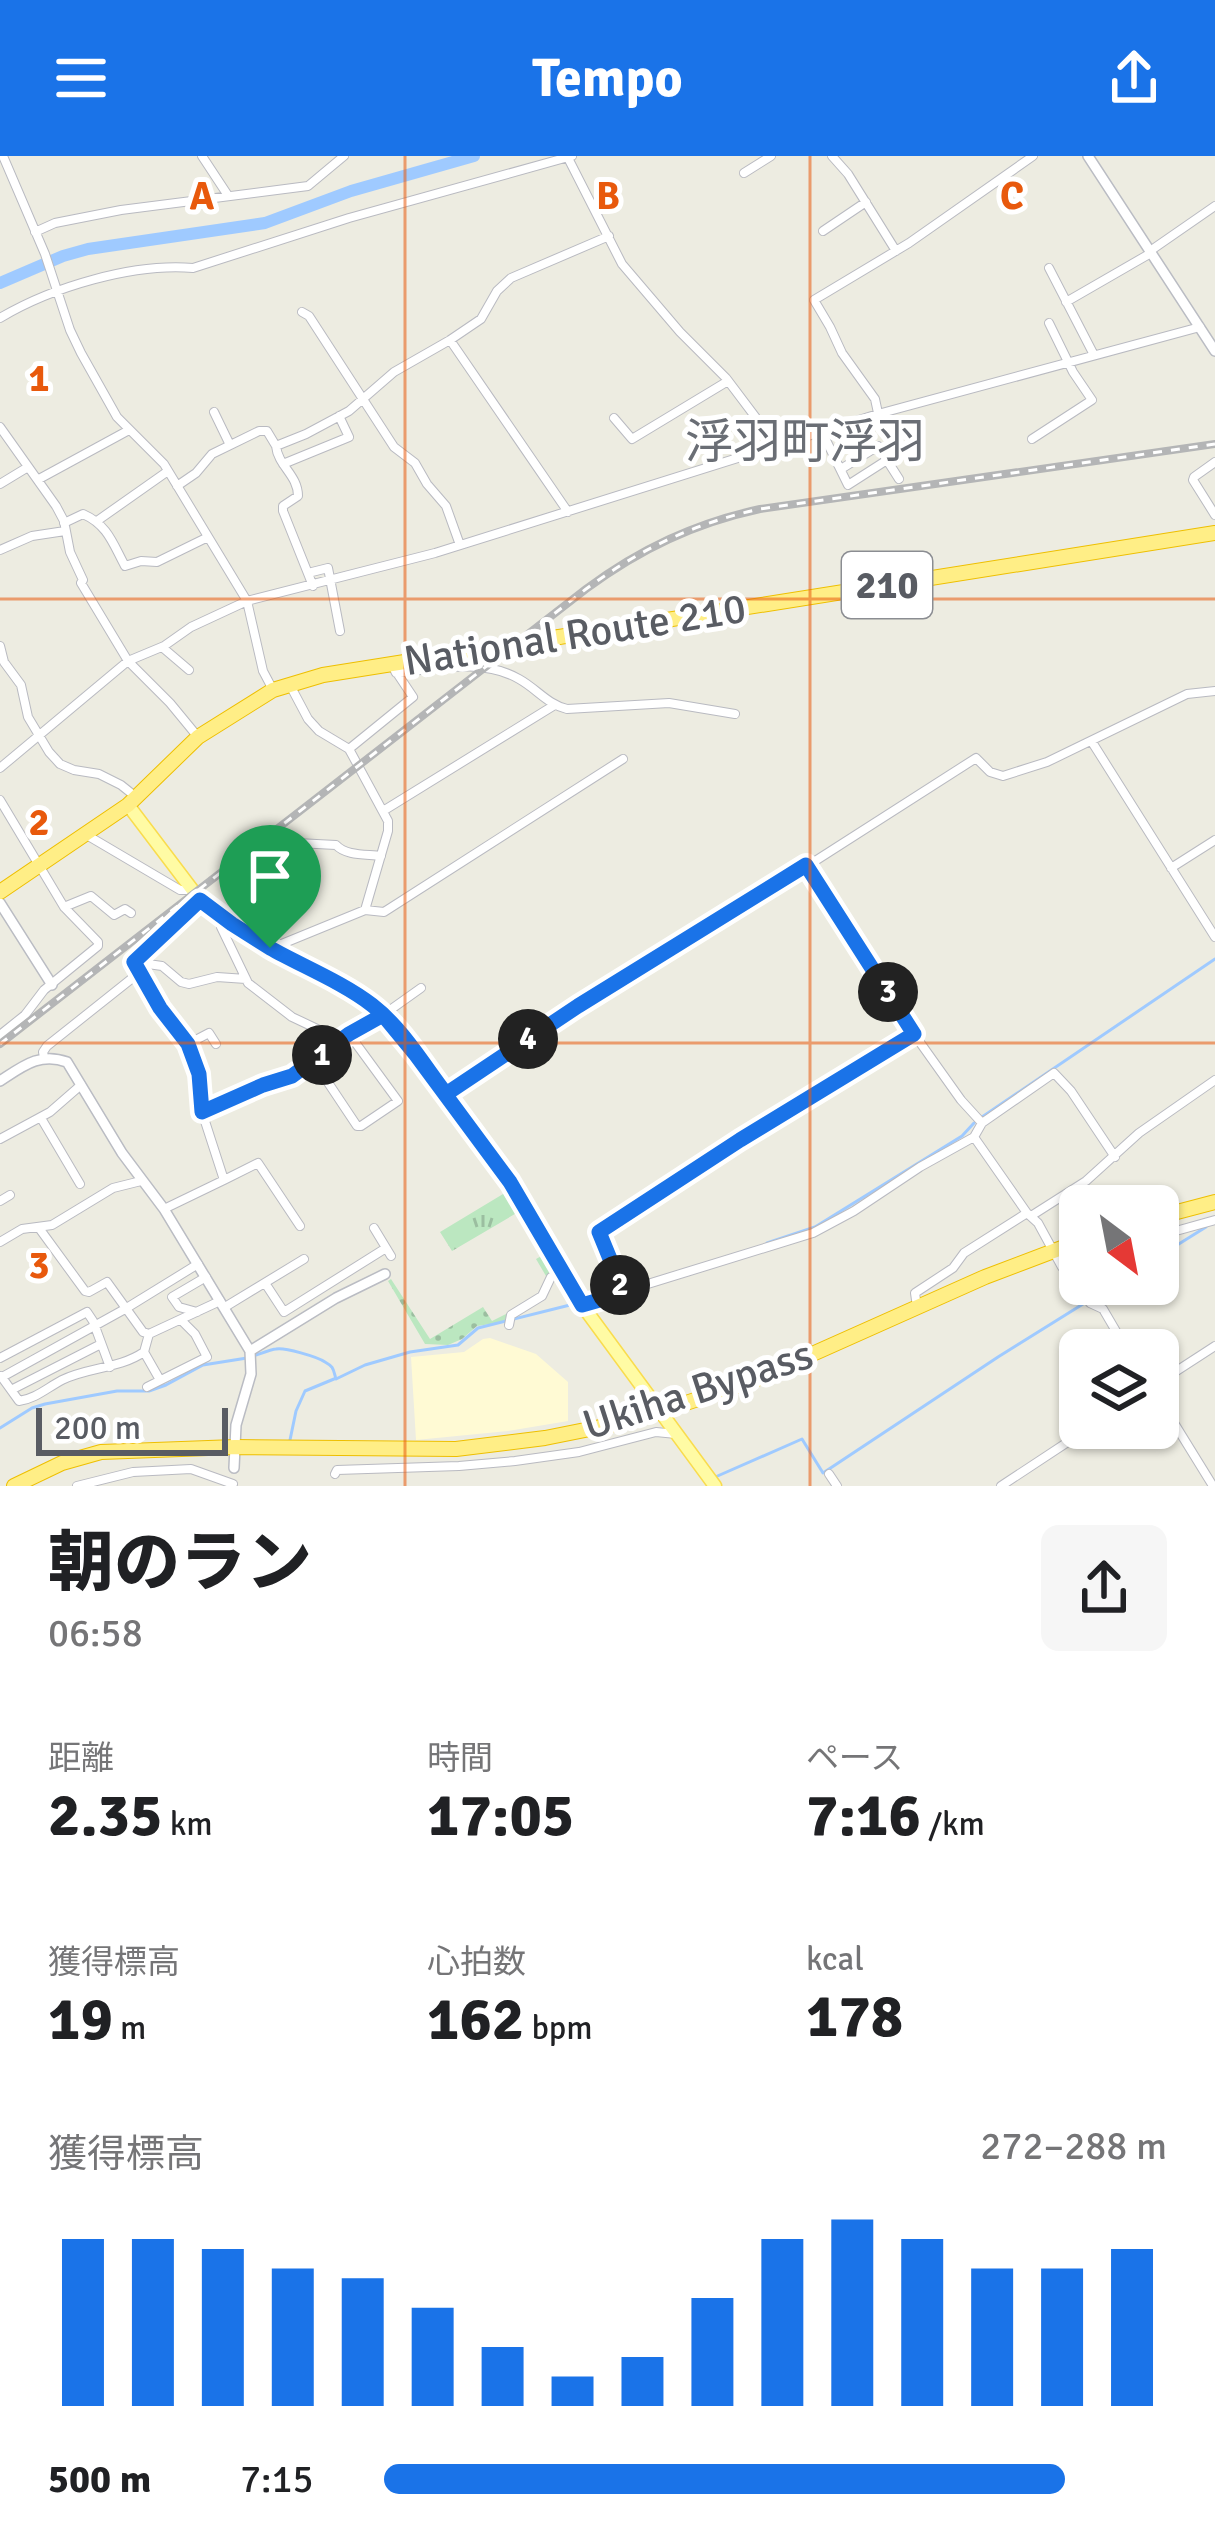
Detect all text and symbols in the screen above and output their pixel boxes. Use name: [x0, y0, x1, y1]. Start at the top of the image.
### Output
icon: menu: [48, 45, 114, 111]
text: Tempo: [532, 45, 683, 112]
icon: share: [1101, 45, 1167, 111]
text: A: [190, 172, 215, 220]
text: B: [596, 172, 620, 220]
text: C: [1000, 172, 1024, 220]
text: 1: [28, 354, 50, 402]
district label: 浮羽町浮羽: [685, 413, 925, 472]
road number: 210: [842, 552, 932, 618]
street label: National Route 210: [400, 583, 750, 687]
text: 2: [28, 798, 50, 846]
pin: [219, 825, 321, 948]
icon: arrive: [237, 843, 303, 909]
pin: 3: [858, 962, 918, 1022]
text: 3: [879, 971, 897, 1012]
pin: 4: [498, 1009, 558, 1069]
text: 4: [519, 1018, 537, 1059]
pin: 1: [292, 1025, 352, 1085]
text: 1: [313, 1034, 331, 1075]
north arrow: [1059, 1185, 1179, 1305]
map controls: [1059, 1185, 1179, 1449]
text: 3: [28, 1241, 50, 1289]
pin: 2: [590, 1255, 650, 1315]
text: 2: [611, 1264, 629, 1305]
street label: Ukiha Bypass: [577, 1329, 819, 1451]
button: layers: [1059, 1329, 1179, 1449]
scale bar: [36, 1402, 228, 1455]
text: 200 m: [54, 1408, 141, 1449]
text: 朝のラン: [48, 1523, 312, 1604]
button: share: [1041, 1525, 1167, 1651]
text: 06:58: [48, 1609, 143, 1657]
text: 距離: [48, 1738, 114, 1779]
text: 時間: [427, 1738, 493, 1779]
text: ペース: [806, 1738, 903, 1779]
text: 2.35: [48, 1779, 162, 1853]
text: 17:05: [427, 1779, 574, 1853]
text: 7:16: [806, 1779, 921, 1853]
text: km: [162, 1804, 213, 1845]
text: /km: [921, 1804, 985, 1845]
text: kcal: [806, 1939, 864, 1980]
text: 獲得標高: [48, 1942, 180, 1983]
text: 心拍数: [427, 1942, 526, 1983]
text: 178: [806, 1980, 903, 2054]
text: 19: [48, 1983, 113, 2057]
text: 162: [427, 1983, 524, 2057]
text: m: [113, 2008, 146, 2049]
text: bpm: [524, 2008, 593, 2049]
text: 272–288 m: [980, 2122, 1167, 2170]
text: 獲得標高: [48, 2130, 204, 2178]
text: 500 m: [48, 2455, 151, 2503]
text: 7:15: [240, 2455, 314, 2503]

